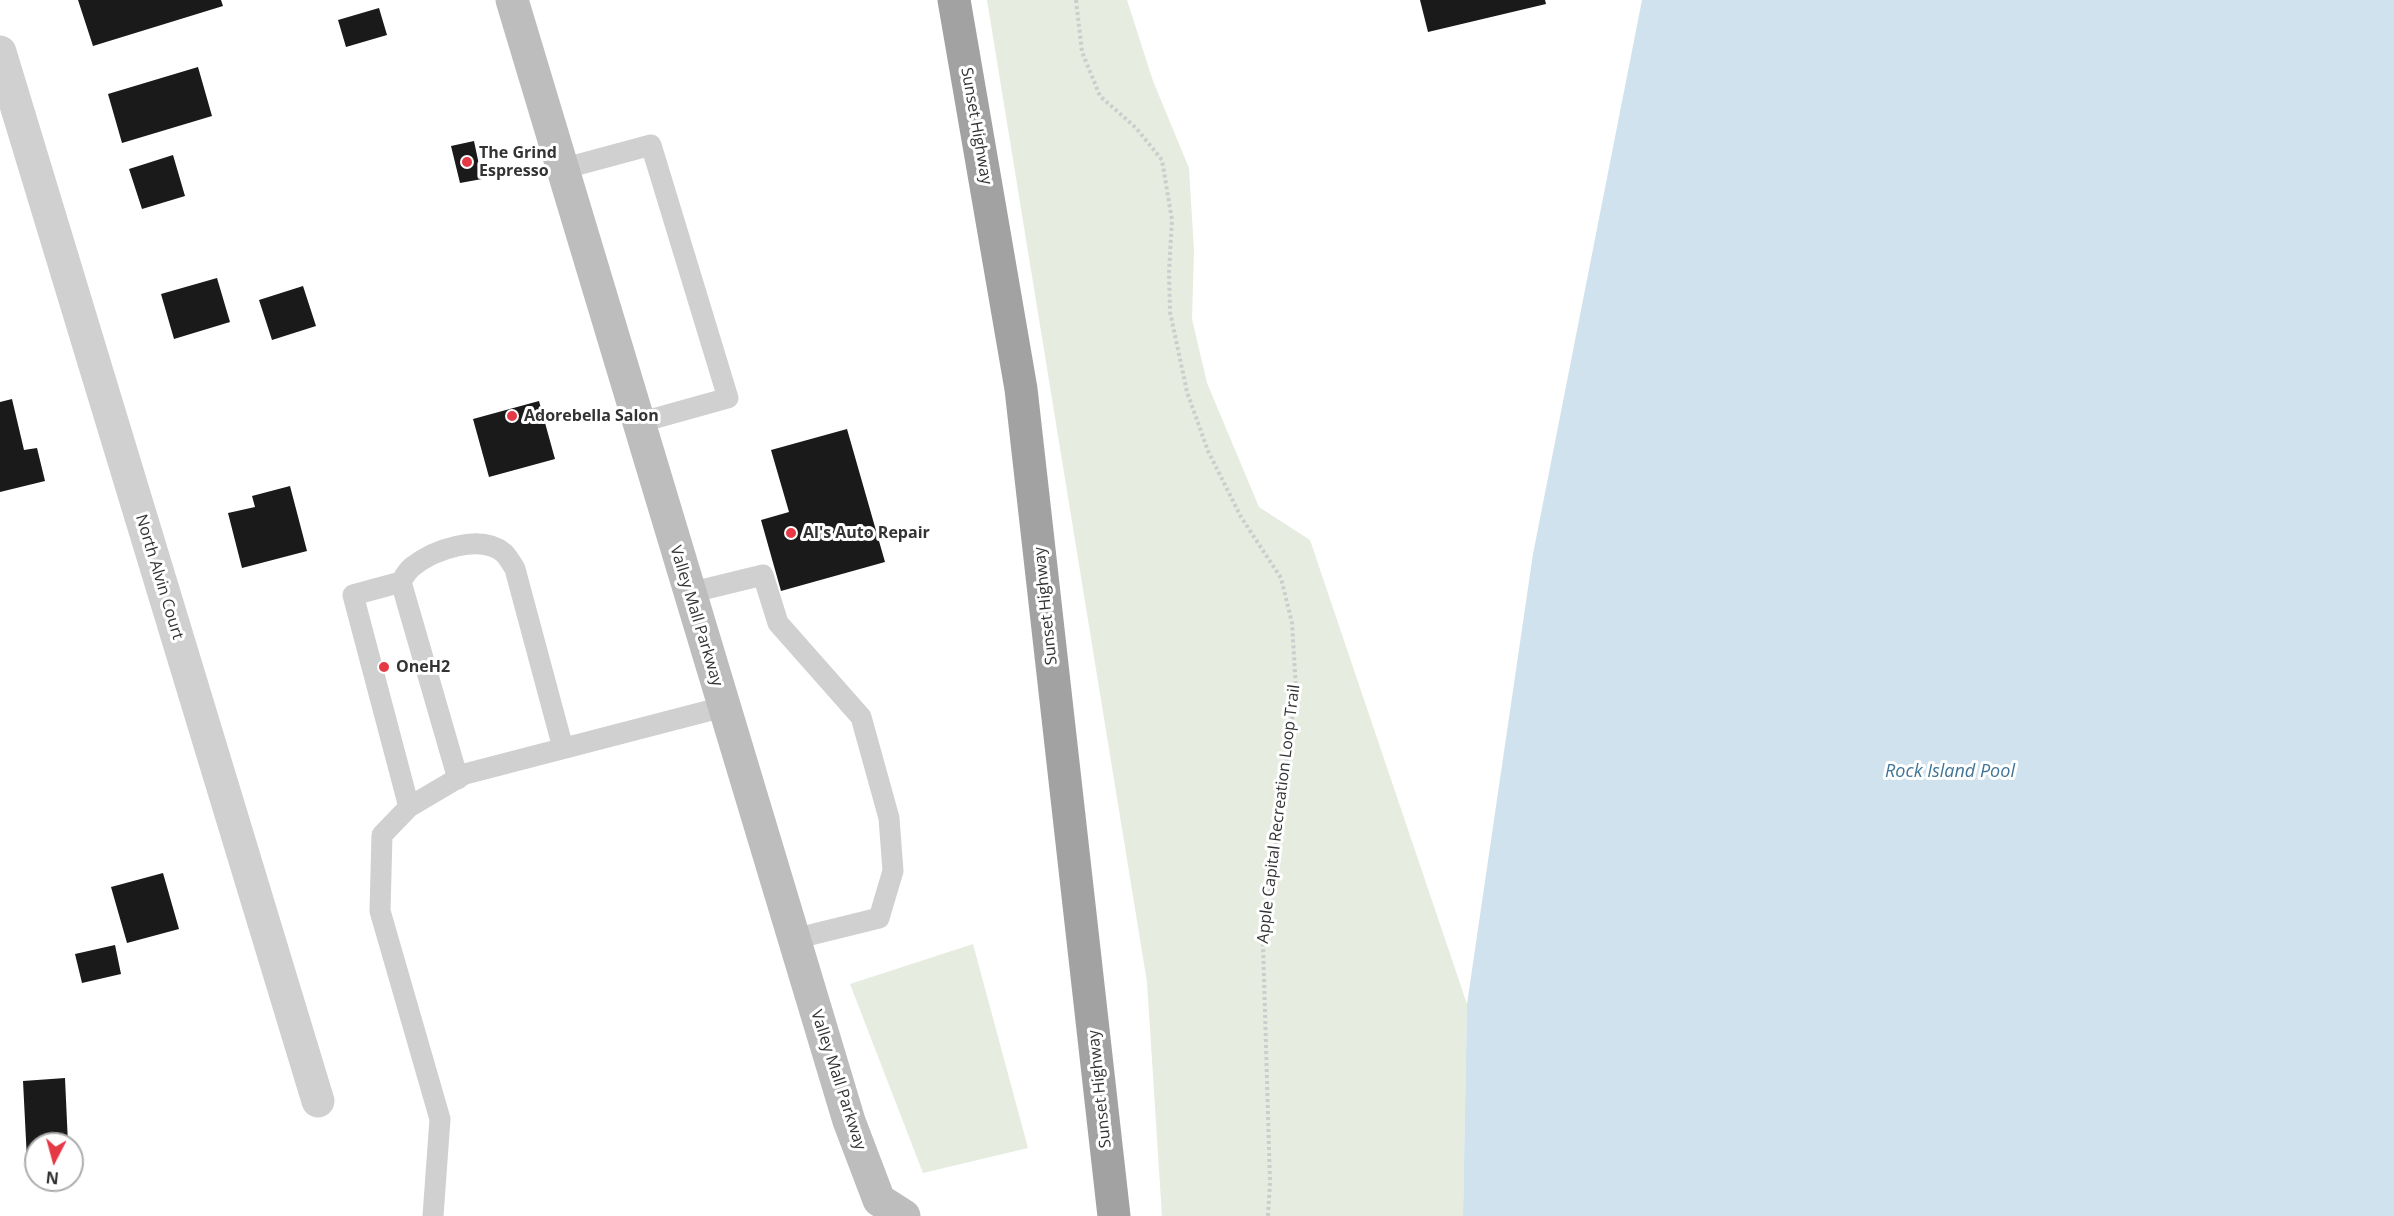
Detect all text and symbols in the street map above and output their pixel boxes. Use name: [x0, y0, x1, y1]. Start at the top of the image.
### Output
street label: Sunset Highway: [956, 66, 996, 186]
place label: The Grind Espresso: [479, 143, 557, 181]
marker: The Grind Espresso: [460, 155, 474, 169]
place label: Adorebella Salon: [524, 406, 659, 426]
marker: Adorebella Salon: [505, 409, 519, 423]
street label: North Alvin Court: [131, 512, 187, 642]
place label: Al's Auto Repair: [803, 523, 930, 543]
marker: Al's Auto Repair: [784, 526, 798, 540]
street label: Valley Mall Parkway: [665, 543, 727, 689]
street label: Sunset Highway: [1030, 546, 1062, 666]
place label: OneH2: [396, 657, 450, 677]
marker: OneH2: [377, 660, 391, 674]
street label: Apple Capital Recreation Loop Trail: [1254, 684, 1304, 944]
water label: Rock Island Pool: [1885, 761, 2015, 783]
street label: Valley Mall Parkway: [806, 1008, 870, 1152]
street label: Sunset Highway: [1084, 1029, 1116, 1149]
north arrow: [24, 1132, 84, 1192]
text: N: [45, 1166, 60, 1190]

